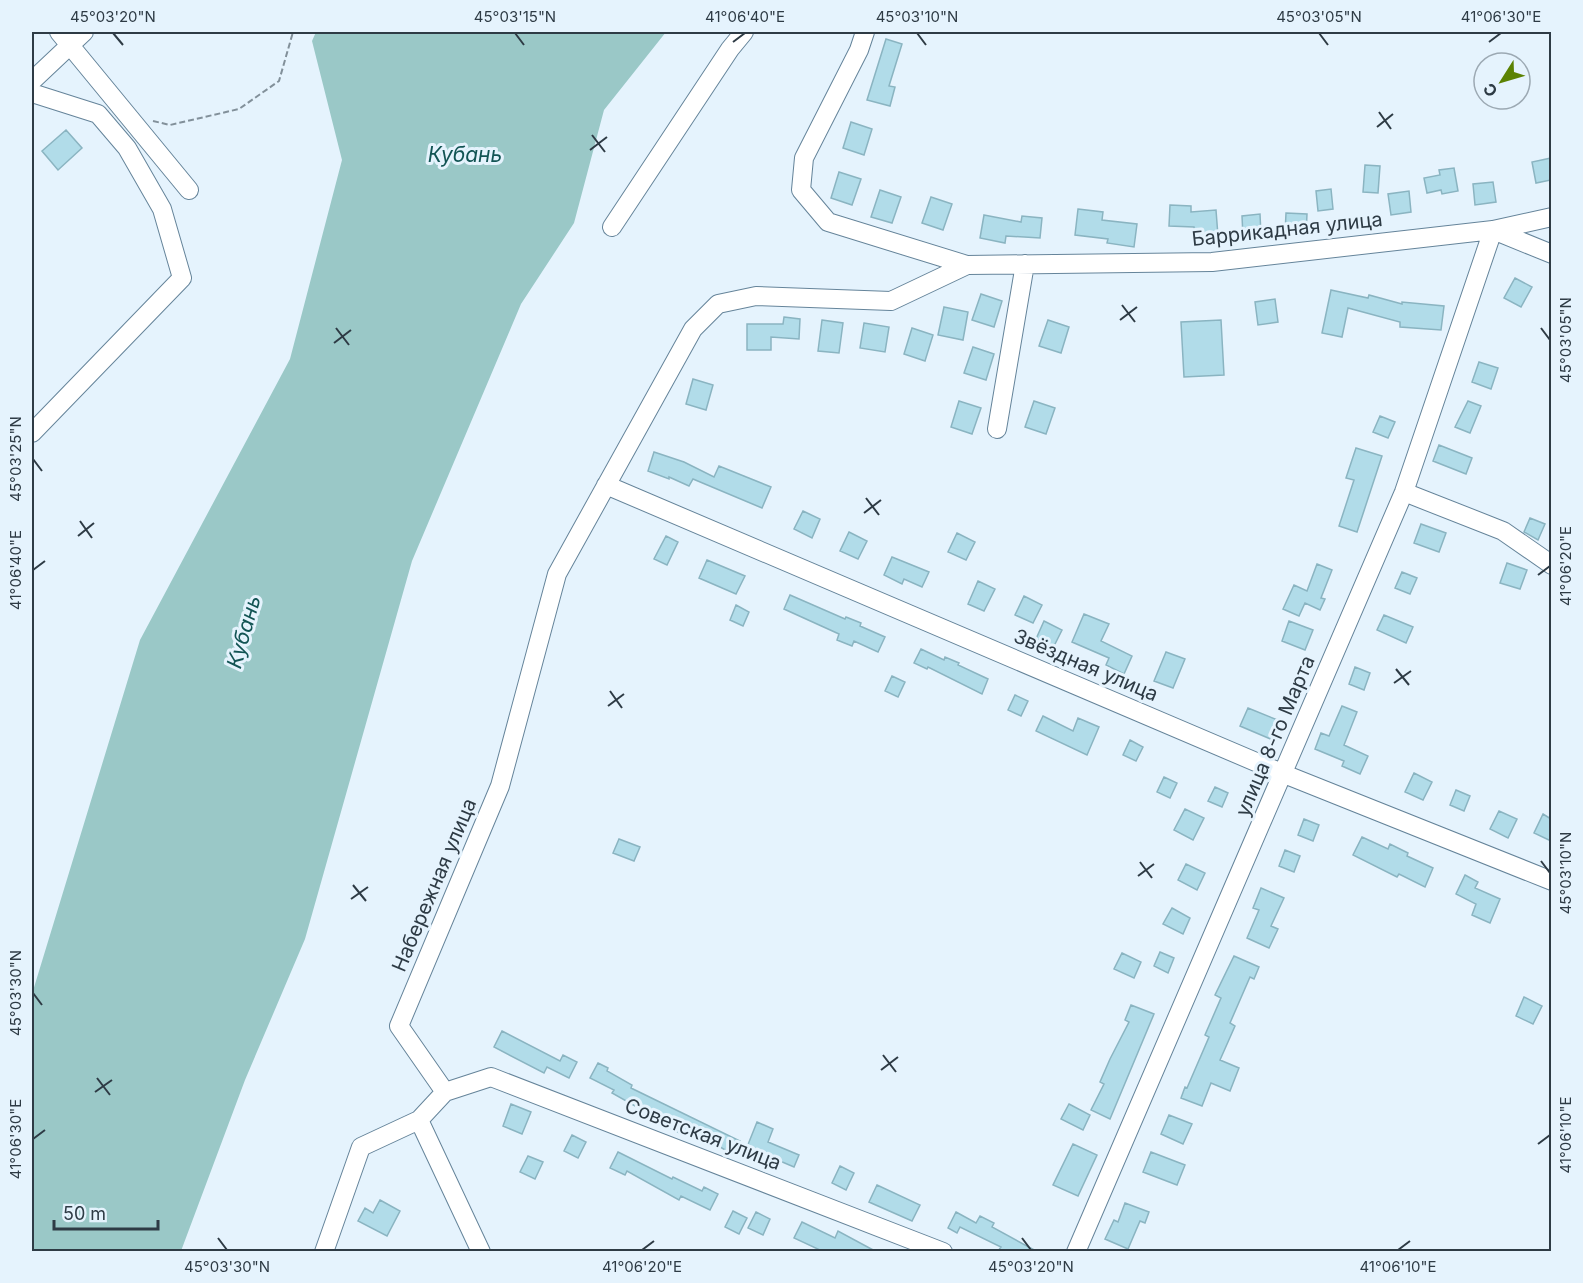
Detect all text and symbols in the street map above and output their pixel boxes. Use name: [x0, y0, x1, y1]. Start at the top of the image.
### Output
text: 45°03'20"N: [70, 7, 156, 26]
text: 45°03'15"N: [474, 7, 556, 26]
text: 41°06'40"E: [705, 7, 785, 26]
text: 45°03'10"N: [876, 7, 958, 26]
text: 45°03'05"N: [1276, 7, 1362, 26]
text: 41°06'30"E: [1461, 7, 1541, 26]
north arrow: [1472, 51, 1532, 111]
text: С: [1478, 79, 1502, 101]
water label: Кубань: [428, 142, 502, 167]
street label: Баррикадная улица: [1190, 207, 1384, 251]
text: 45°03'05"N: [1556, 297, 1575, 383]
text: 45°03'25"N: [6, 416, 25, 502]
text: 41°06'20"E: [1556, 526, 1575, 606]
text: 41°06'40"E: [6, 530, 25, 610]
water label: Кубань: [221, 593, 266, 671]
street label: Звёздная улица: [1010, 624, 1162, 706]
street label: улица 8-го Марта: [1230, 652, 1320, 820]
street label: Набережная улица: [387, 795, 481, 975]
text: 45°03'10"N: [1556, 832, 1575, 914]
text: 45°03'30"N: [6, 950, 25, 1036]
street label: Советская улица: [621, 1093, 785, 1175]
text: 41°06'10"E: [1556, 1096, 1575, 1174]
text: 41°06'30"E: [6, 1099, 25, 1179]
scale bar: [54, 1193, 158, 1231]
text: 50 m: [63, 1203, 106, 1224]
text: 45°03'30"N: [184, 1257, 270, 1276]
text: 41°06'20"E: [602, 1257, 682, 1276]
text: 45°03'20"N: [988, 1257, 1074, 1276]
text: 41°06'10"E: [1359, 1257, 1437, 1276]

